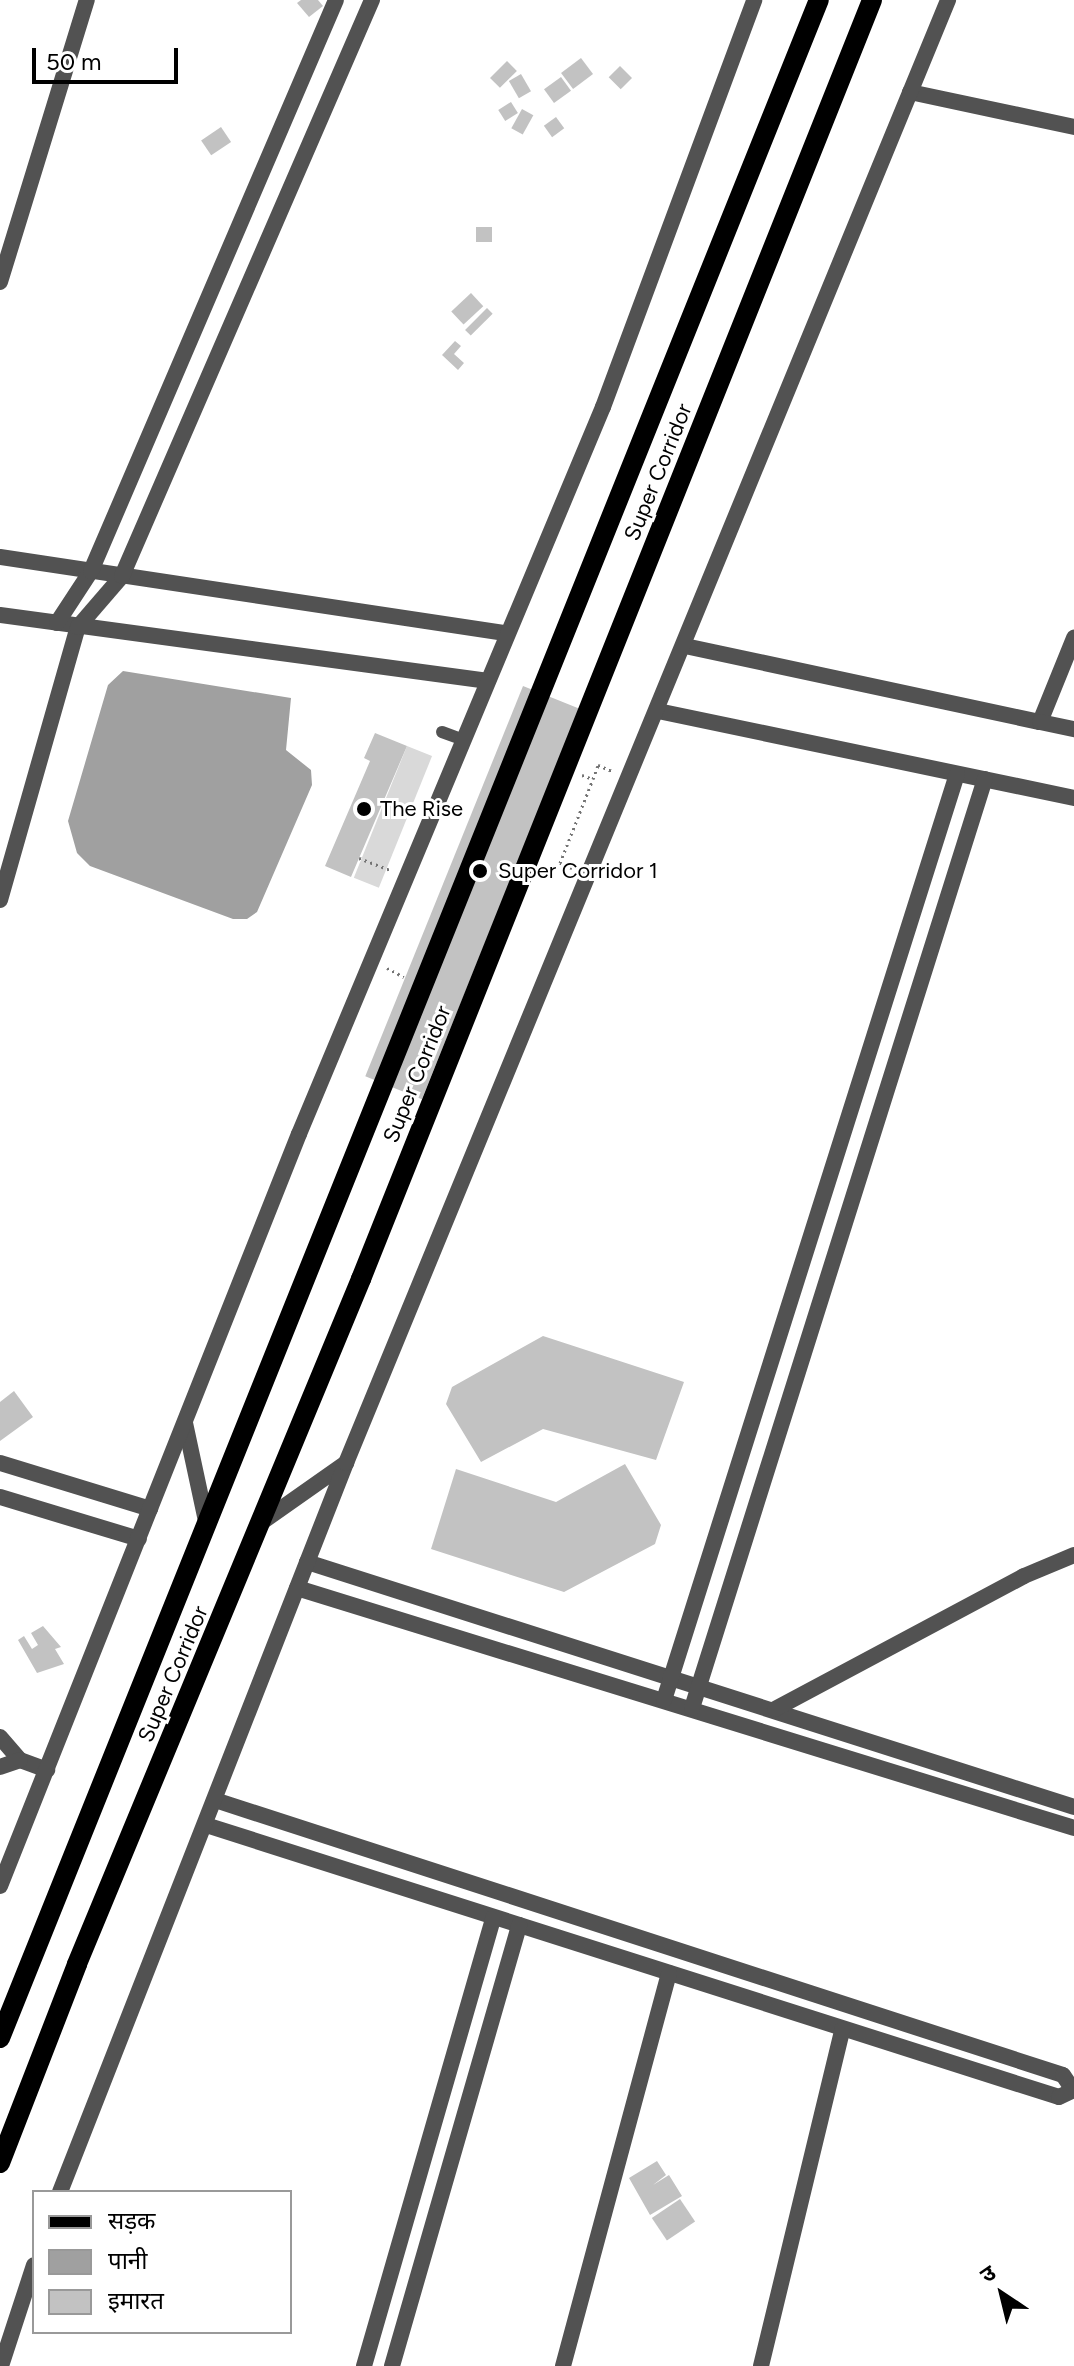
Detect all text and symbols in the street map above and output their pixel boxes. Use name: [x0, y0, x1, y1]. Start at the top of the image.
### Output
scale bar: [36, 32, 182, 82]
text: 50 m: [46, 47, 102, 76]
street label: Super Corridor: [619, 400, 697, 544]
place label: The Rise: [380, 796, 463, 822]
marker: The Rise: [355, 800, 373, 818]
place label: Super Corridor 1: [498, 858, 658, 884]
marker: Super Corridor 1: [469, 860, 491, 882]
street label: Super Corridor: [378, 1002, 456, 1146]
street label: Super Corridor: [132, 1602, 214, 1746]
legend: [32, 2190, 292, 2334]
text: सड़क: [108, 2206, 156, 2235]
text: पानी: [108, 2246, 147, 2275]
north arrow: [962, 2254, 1042, 2334]
text: उ: [975, 2259, 1001, 2289]
text: इमारत: [108, 2286, 164, 2315]

